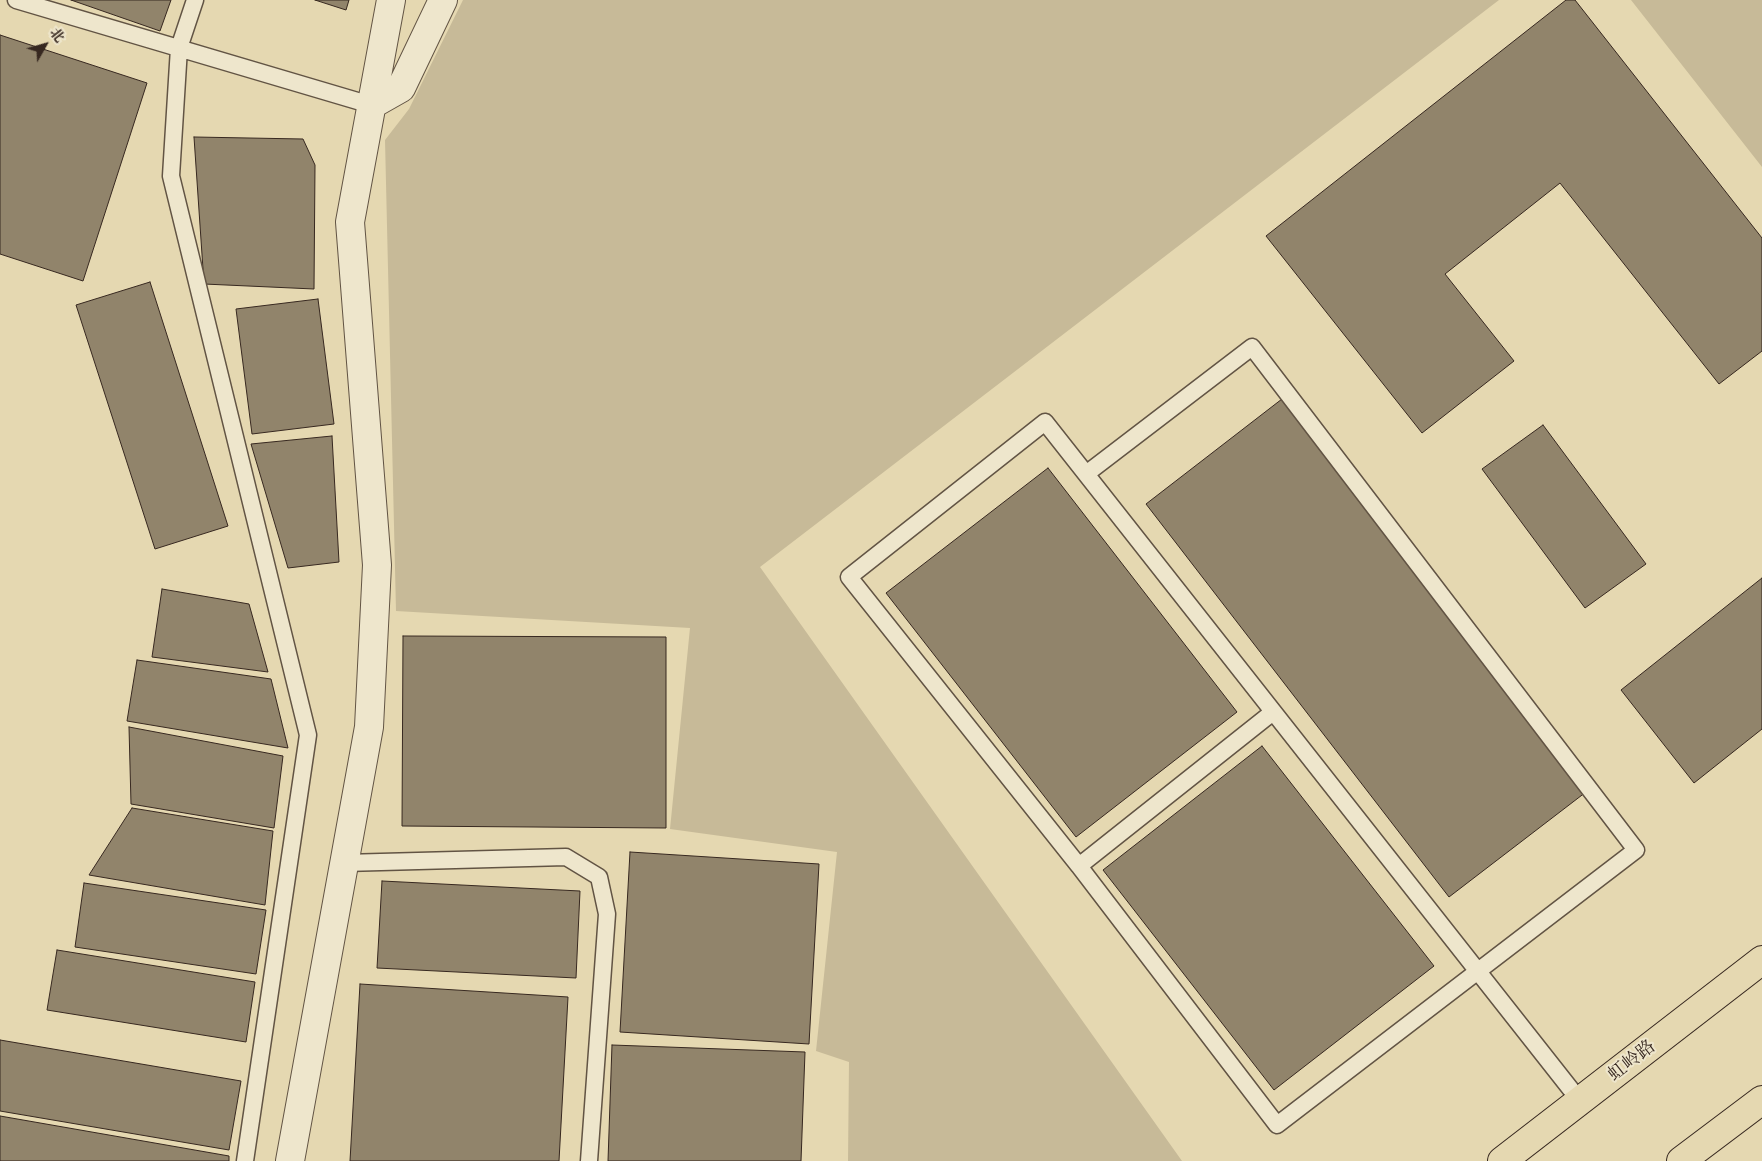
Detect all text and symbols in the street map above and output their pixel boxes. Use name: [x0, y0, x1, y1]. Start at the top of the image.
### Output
north arrow: [20, 20, 70, 70]
text: 北: [47, 26, 67, 46]
street label: 虹岭路: [1604, 1036, 1660, 1086]

